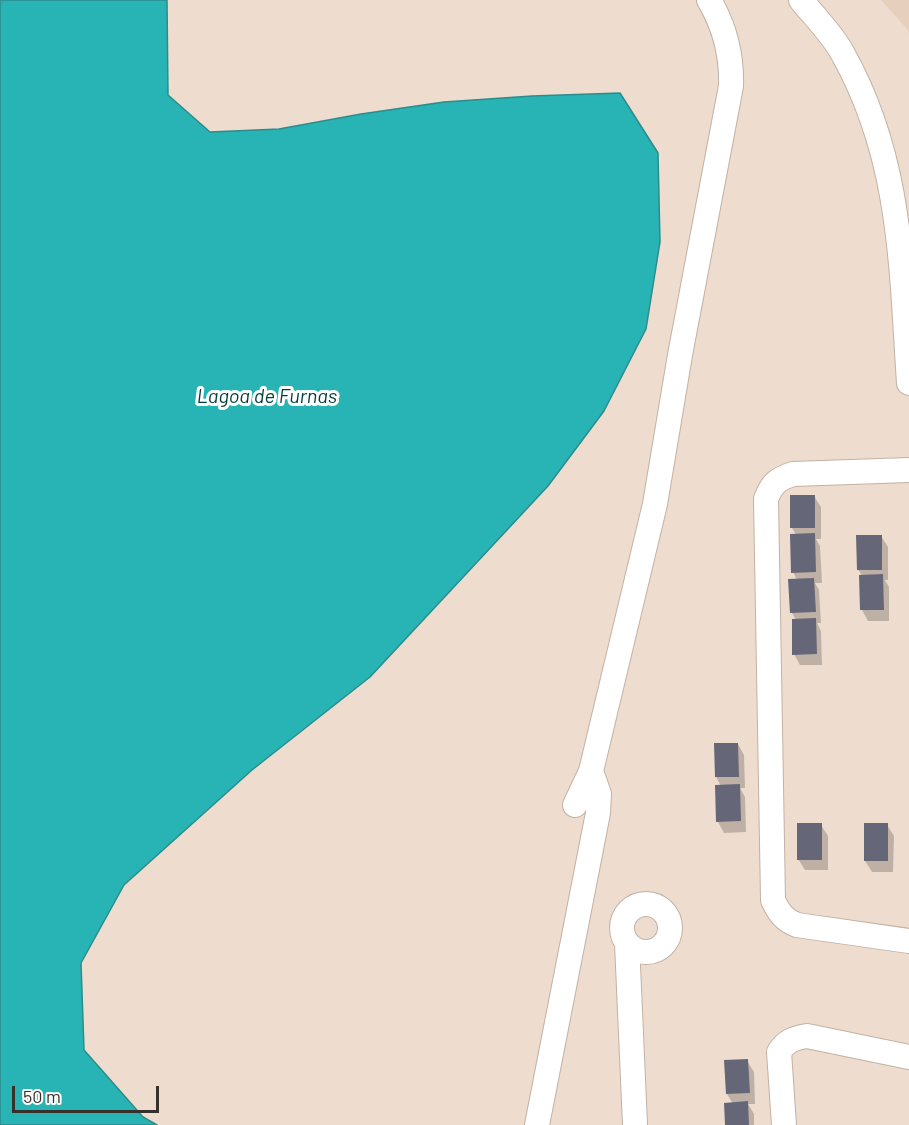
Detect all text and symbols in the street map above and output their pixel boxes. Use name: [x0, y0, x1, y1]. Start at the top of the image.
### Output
water label: Lagoa de Furnas: [197, 384, 337, 408]
scale bar: [15, 1074, 162, 1112]
text: 50 m: [23, 1085, 61, 1107]

